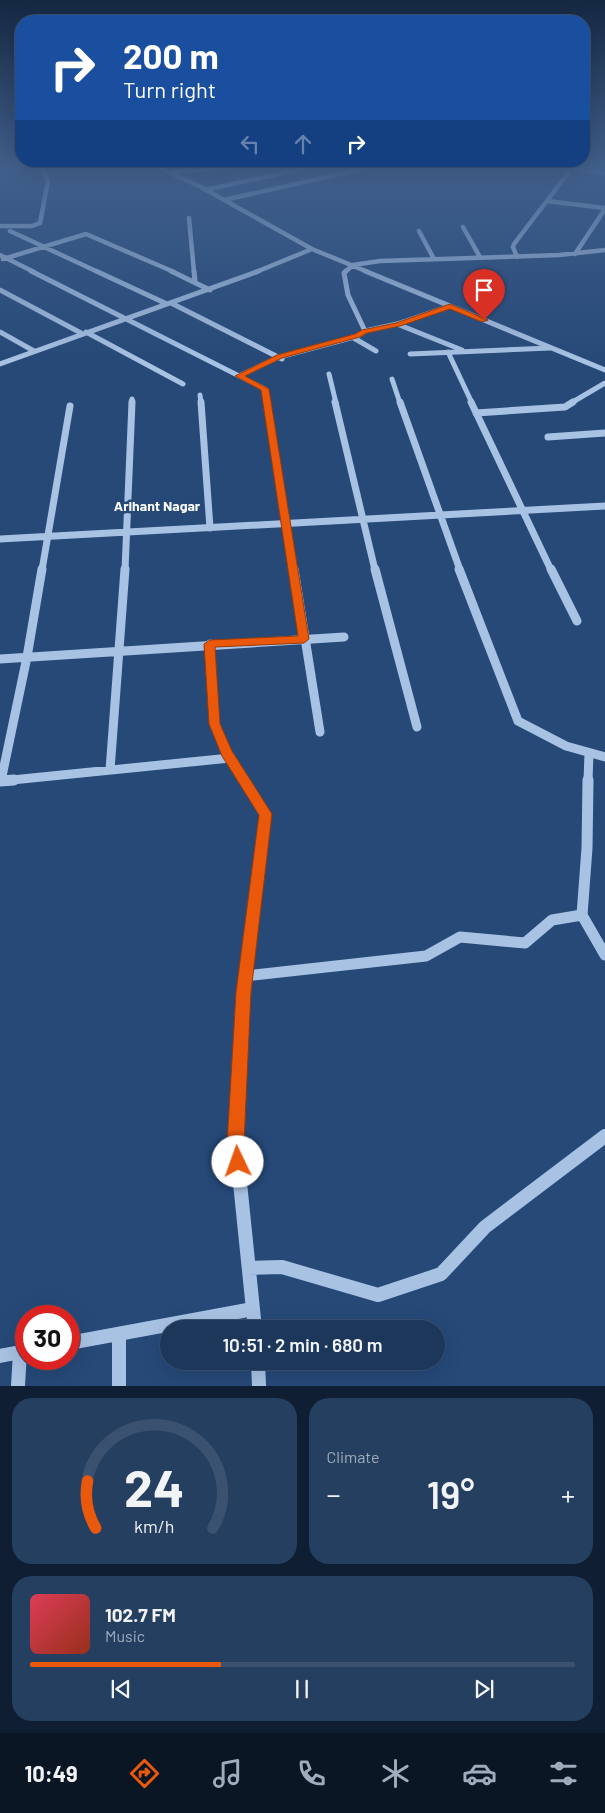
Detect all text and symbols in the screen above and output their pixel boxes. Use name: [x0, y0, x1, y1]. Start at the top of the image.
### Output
text: 200 m: [123, 34, 219, 76]
icon: right: [40, 35, 105, 100]
text: Turn right: [123, 76, 216, 102]
icon: left: [236, 130, 264, 158]
icon: ahead: [289, 130, 317, 158]
icon: right: [342, 130, 370, 158]
pin: [463, 269, 505, 320]
icon: arrive: [470, 276, 498, 304]
district label: Arihant Nagar: [114, 497, 201, 514]
position arrow: [211, 1135, 263, 1187]
speed limit sign: 30: [15, 1305, 80, 1370]
text: 10:51 · 2 min · 680 m: [222, 1333, 383, 1356]
text: Climate: [327, 1447, 379, 1466]
text: 24: [124, 1455, 185, 1517]
text: 19°: [427, 1471, 475, 1517]
text: −: [327, 1477, 341, 1511]
text: +: [561, 1477, 575, 1511]
text: km/h: [134, 1515, 174, 1537]
text: 102.7 FM: [105, 1603, 176, 1626]
text: Music: [105, 1626, 145, 1645]
icon: previous: [107, 1675, 135, 1703]
icon: pause: [288, 1675, 316, 1703]
icon: next: [470, 1675, 498, 1703]
icon: directions: [127, 1756, 162, 1791]
icon: music: [210, 1756, 245, 1791]
icon: phone: [294, 1756, 329, 1791]
icon: climate: [378, 1756, 413, 1791]
icon: car: [462, 1756, 497, 1791]
icon: filters: [546, 1756, 581, 1791]
text: 10:49: [24, 1760, 78, 1786]

